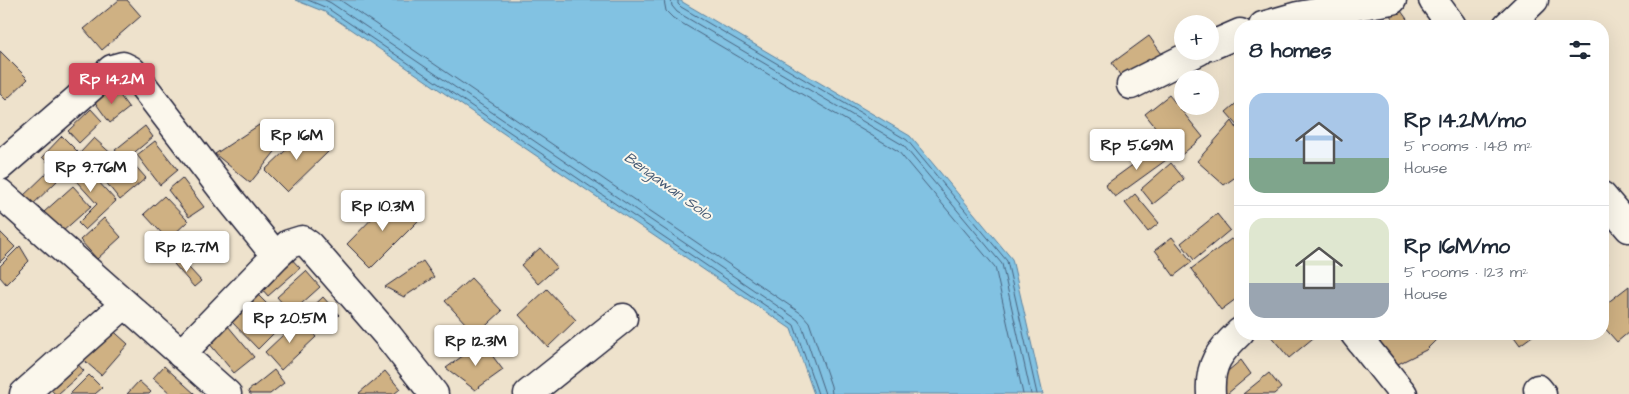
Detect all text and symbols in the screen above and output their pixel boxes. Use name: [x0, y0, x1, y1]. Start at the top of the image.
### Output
map controls: [1174, 15, 1219, 115]
button: +: [1174, 15, 1219, 60]
text: 8 homes: [1249, 36, 1331, 65]
icon: filters: [1566, 36, 1594, 64]
pin: Rp 14.2M: [60, 62, 164, 105]
text: Rp 14.2M: [80, 68, 144, 90]
button: −: [1174, 70, 1219, 115]
text: Rp 14.2M/mo: [1404, 106, 1526, 135]
icon: home: [1289, 113, 1349, 173]
pin: Rp 16M: [256, 119, 338, 161]
text: Rp 16M: [271, 124, 323, 146]
pin: Rp 5.69M: [1085, 128, 1189, 171]
text: Rp 5.69M: [1101, 134, 1173, 156]
text: 5 rooms · 148 m²: [1404, 135, 1532, 157]
water label: Bengawan Solo: [619, 147, 717, 227]
pin: Rp 9.76M: [39, 150, 143, 193]
text: Rp 9.76M: [55, 156, 127, 178]
text: House: [1404, 157, 1448, 179]
pin: Rp 10.3M: [331, 190, 435, 232]
text: Rp 10.3M: [352, 195, 414, 217]
pin: Rp 12.7M: [135, 230, 239, 273]
text: Rp 16M/mo: [1404, 232, 1510, 261]
text: Rp 12.7M: [155, 236, 219, 258]
icon: home: [1289, 238, 1349, 298]
text: 5 rooms · 123 m²: [1404, 261, 1528, 283]
text: House: [1404, 283, 1448, 305]
pin: Rp 20.5M: [238, 302, 342, 344]
text: Rp 20.5M: [254, 307, 326, 329]
pin: Rp 12.3M: [424, 324, 528, 367]
text: Rp 12.3M: [445, 330, 507, 352]

